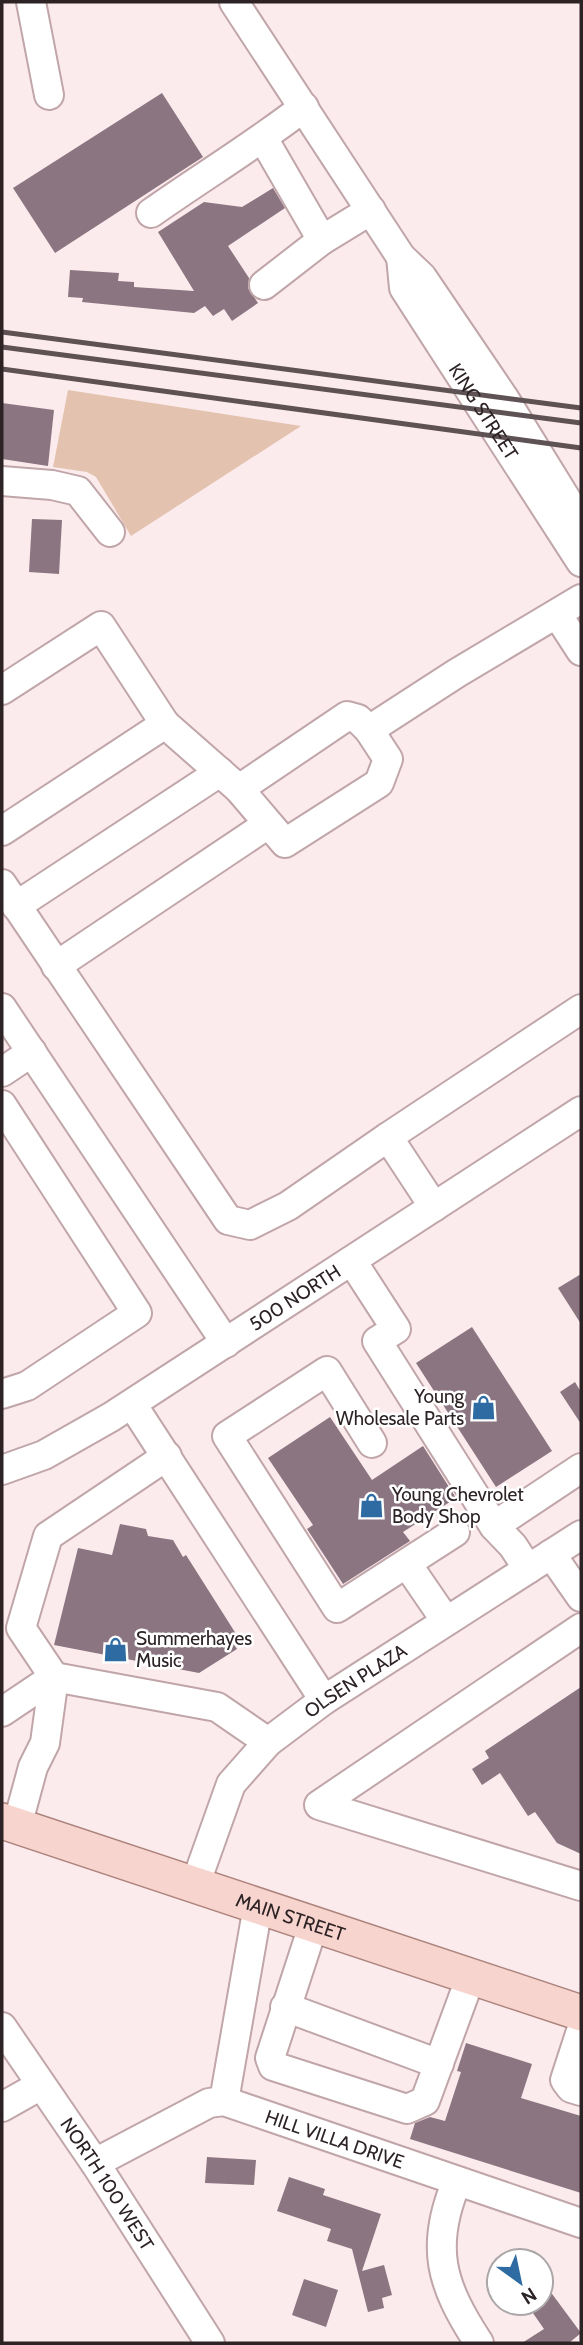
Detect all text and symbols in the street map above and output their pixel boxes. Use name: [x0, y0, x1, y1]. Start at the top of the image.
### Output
street label: KING STREET: [444, 359, 523, 464]
street label: 500 NORTH: [245, 1259, 345, 1335]
place label: Young Wholesale Parts: [336, 1385, 465, 1430]
shop icon: Young Wholesale Parts: [470, 1393, 498, 1421]
place label: Young Chevrolet Body Shop: [391, 1483, 524, 1528]
shop icon: Young Chevrolet Body Shop: [358, 1491, 386, 1519]
place label: Summerhayes Music: [136, 1627, 252, 1672]
shop icon: Summerhayes Music: [102, 1635, 130, 1663]
street label: OLSEN PLAZA: [299, 1638, 411, 1722]
street label: MAIN STREET: [233, 1888, 348, 1945]
street label: HILL VILLA DRIVE: [262, 2104, 407, 2173]
street label: NORTH 100 WEST: [56, 2113, 159, 2254]
north arrow: [485, 2247, 555, 2317]
text: N: [517, 2283, 541, 2309]

